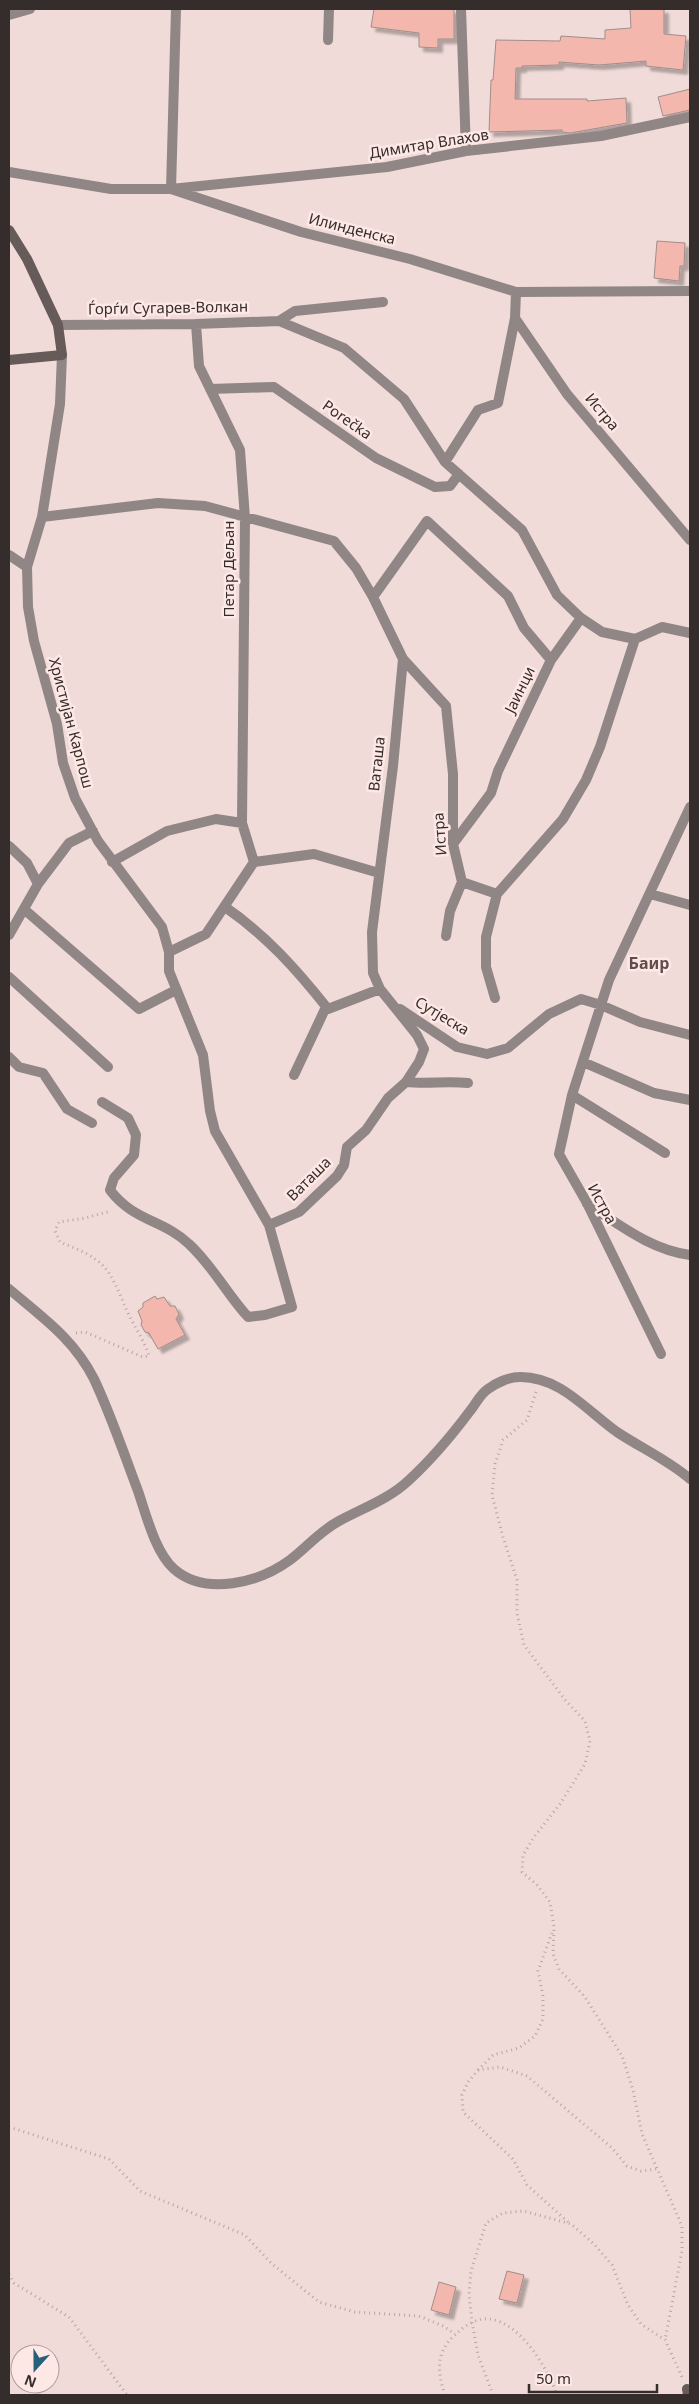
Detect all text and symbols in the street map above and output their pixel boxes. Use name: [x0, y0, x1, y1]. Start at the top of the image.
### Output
street label: Димитар Влахов: [368, 124, 490, 162]
street label: Илинденска: [307, 208, 398, 248]
street label: Ѓорѓи Сугарев-Волкан: [88, 296, 248, 318]
street label: Истра: [581, 388, 624, 434]
street label: Porečka: [319, 395, 376, 443]
street label: Петар Дељан: [218, 520, 238, 618]
street label: Христијан Карпош: [45, 655, 99, 790]
street label: Јаинци: [498, 663, 539, 718]
street label: Ваташа: [363, 735, 389, 792]
street label: Истра: [428, 812, 450, 856]
district label: Баир: [629, 952, 669, 974]
street label: Сутјеска: [412, 991, 473, 1039]
street label: Ваташа: [282, 1152, 335, 1205]
street label: Истра: [584, 1180, 622, 1227]
north arrow: [10, 2344, 60, 2394]
scale bar: [529, 2362, 656, 2394]
text: 50 m: [536, 2368, 571, 2388]
text: N: [21, 2371, 39, 2393]

